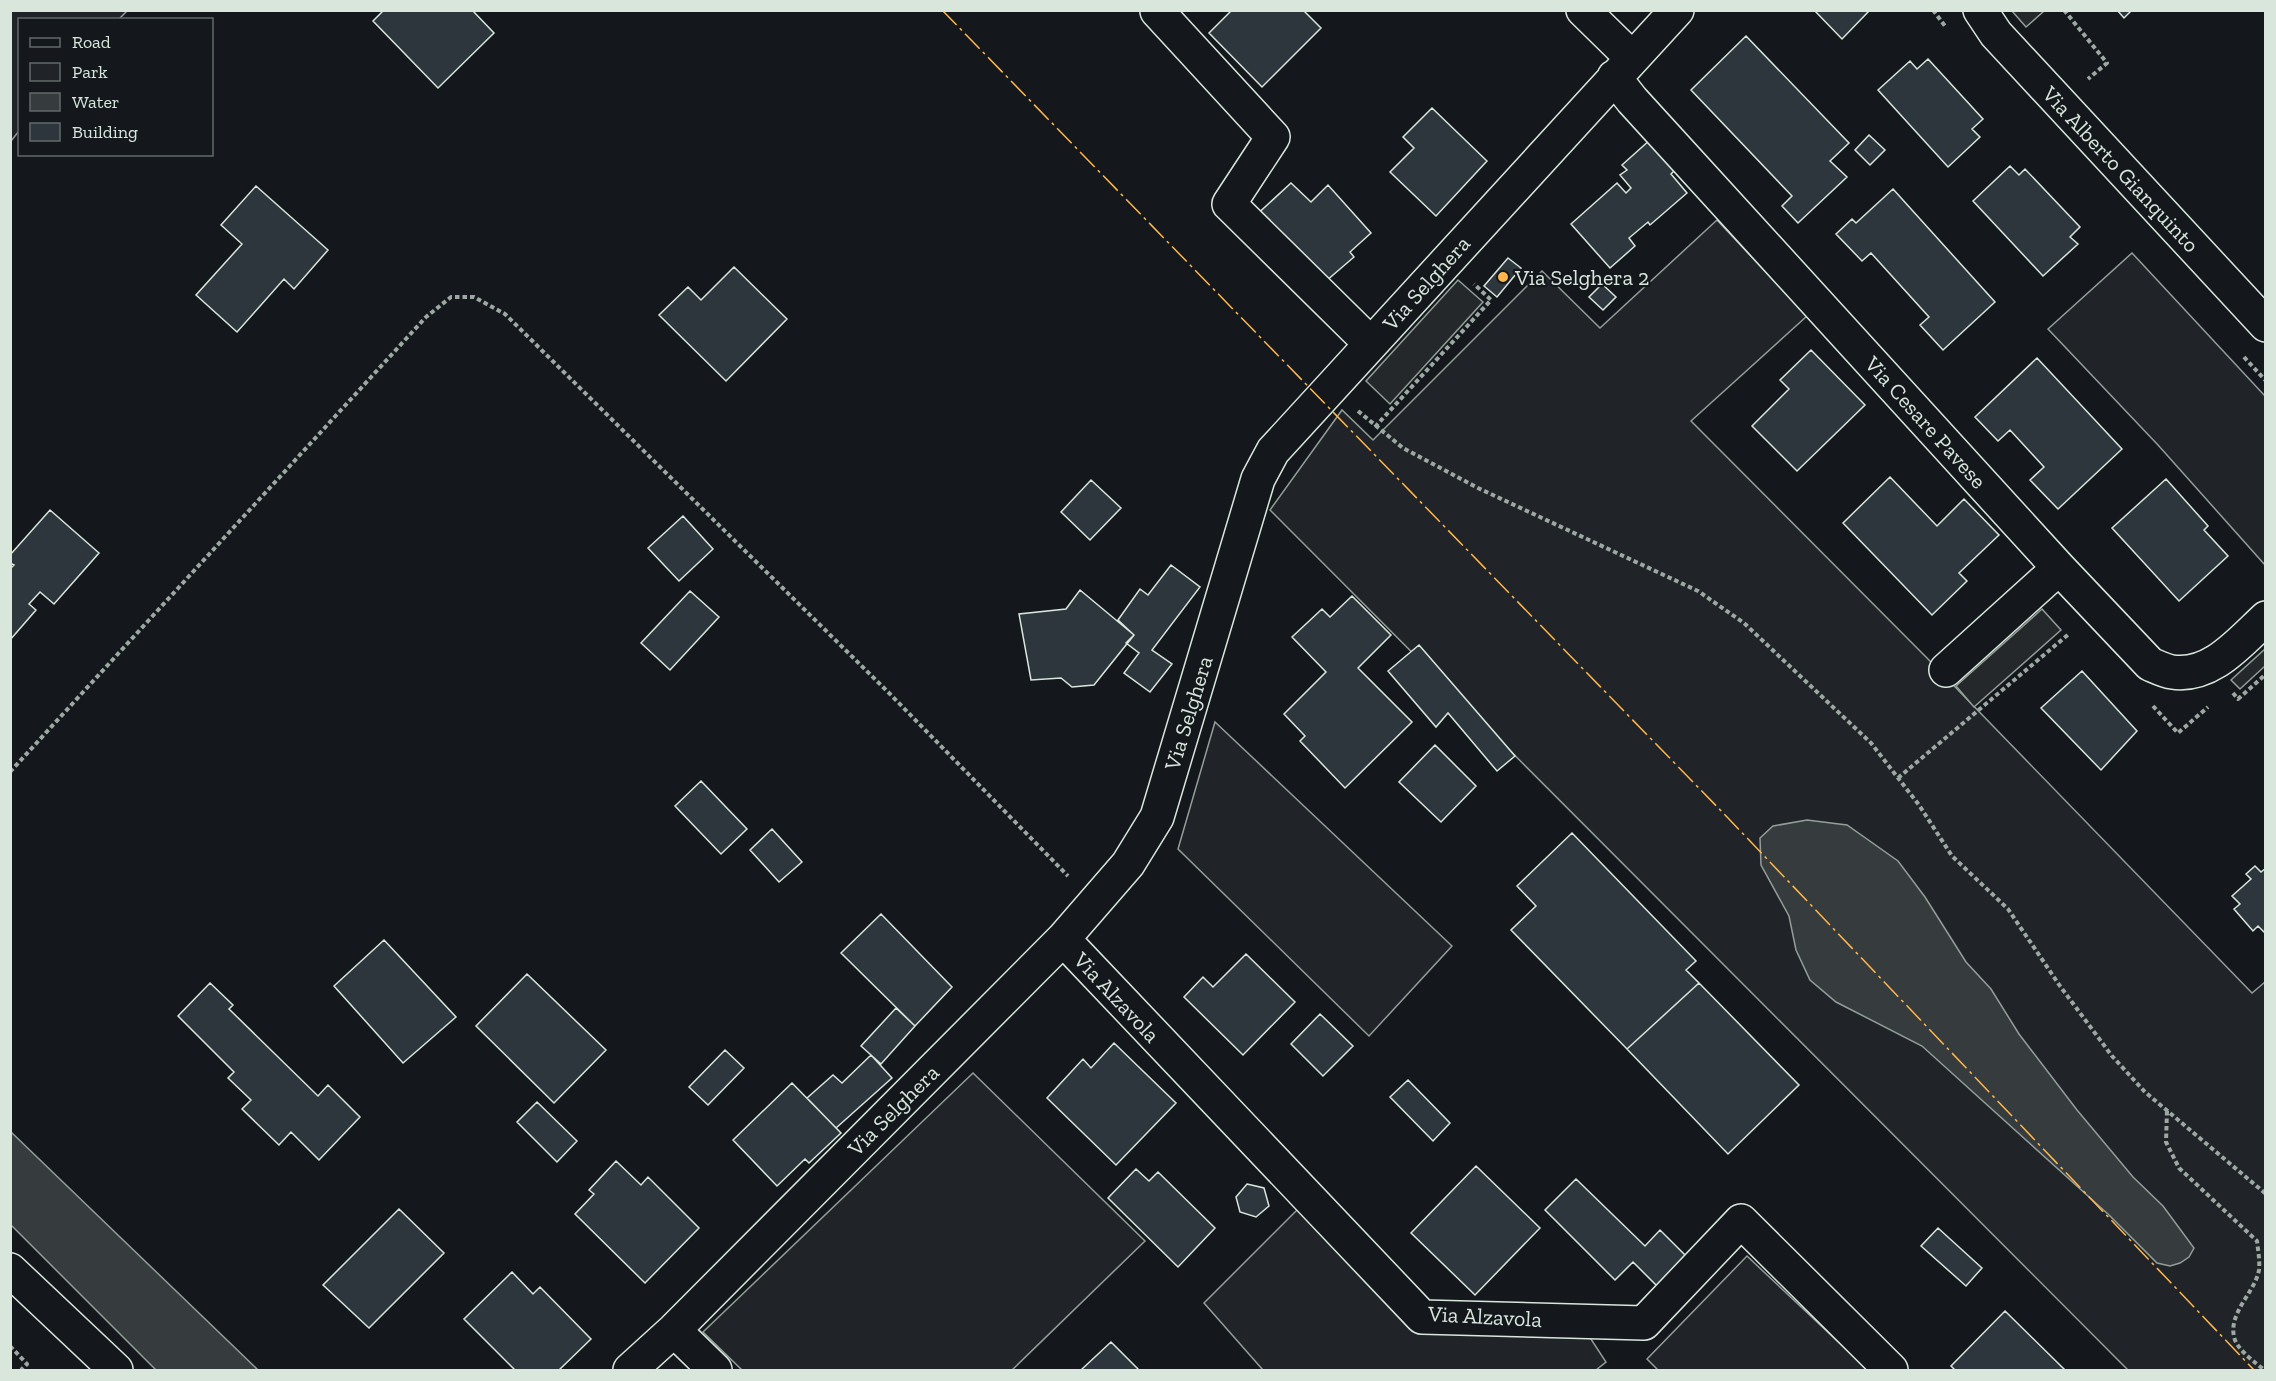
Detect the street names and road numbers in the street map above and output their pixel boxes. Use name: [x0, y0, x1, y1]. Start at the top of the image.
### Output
street label: Via Alberto Gianquinto: [2036, 80, 2205, 258]
street label: Via Selghera: [1376, 230, 1476, 337]
street label: Via Cesare Pavese: [1858, 350, 1992, 494]
street label: Via Selghera: [1158, 652, 1219, 775]
street label: Via Alzavola: [1067, 946, 1166, 1049]
street label: Via Selghera: [841, 1059, 945, 1162]
street label: Via Alzavola: [1426, 1300, 1543, 1333]

